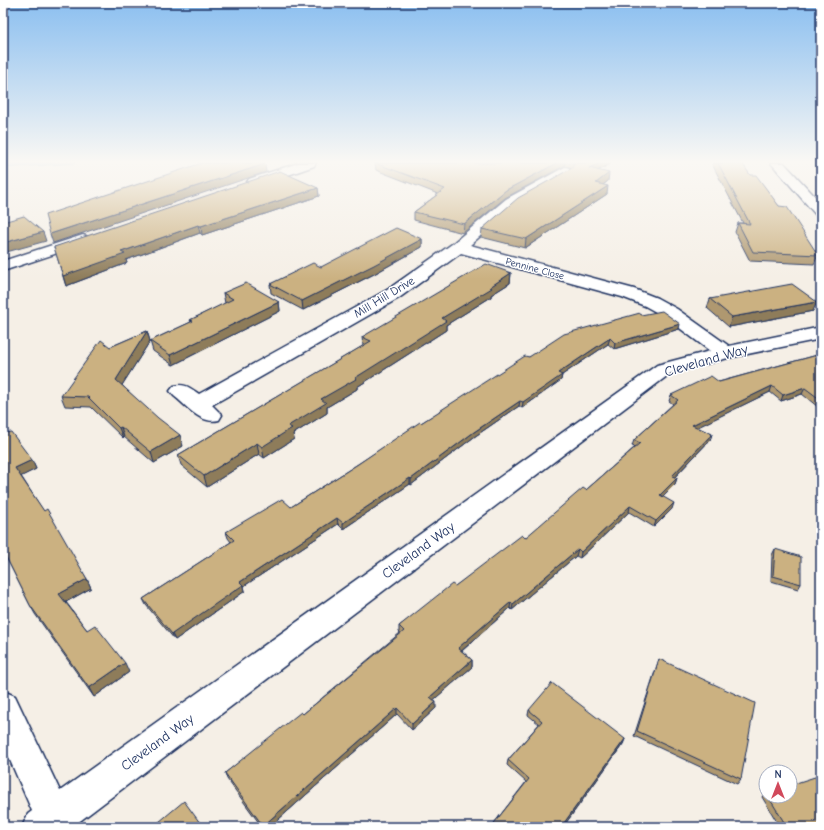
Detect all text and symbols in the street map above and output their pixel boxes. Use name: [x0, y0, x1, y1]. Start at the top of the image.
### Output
street label: Pennine Close: [504, 255, 565, 283]
street label: Mill Hill Drive: [351, 273, 417, 321]
street label: Cleveland Way: [662, 340, 751, 381]
street label: Cleveland Way: [378, 518, 459, 583]
street label: Cleveland Way: [117, 710, 198, 775]
north arrow: [758, 764, 798, 804]
text: N: [774, 768, 782, 781]

